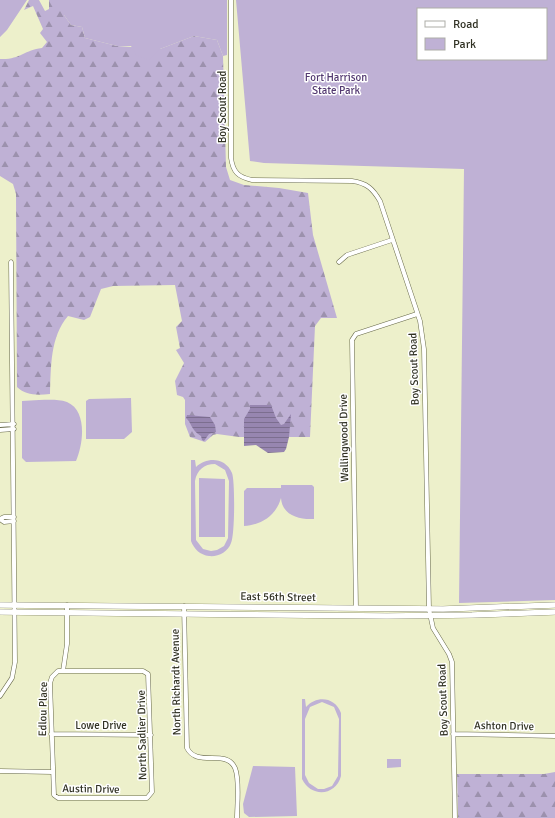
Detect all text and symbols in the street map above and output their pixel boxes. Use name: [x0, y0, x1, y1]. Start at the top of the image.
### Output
legend: [417, 8, 547, 60]
text: Road: [453, 17, 479, 32]
text: Park: [453, 37, 476, 52]
street label: Boy Scout Road: [216, 71, 229, 143]
park label: Fort Harrison State Park: [305, 71, 367, 97]
street label: Boy Scout Road: [406, 332, 422, 405]
street label: Wallingwood Drive: [337, 394, 351, 482]
street label: East 56th Street: [240, 590, 316, 604]
street label: North Richardt Avenue: [169, 629, 183, 735]
street label: Boy Scout Road: [435, 663, 451, 736]
street label: Edlou Place: [36, 681, 50, 737]
street label: North Sadlier Drive: [135, 690, 149, 780]
street label: Lowe Drive: [75, 719, 127, 732]
street label: Ashton Drive: [474, 719, 534, 733]
street label: Austin Drive: [62, 782, 120, 796]

